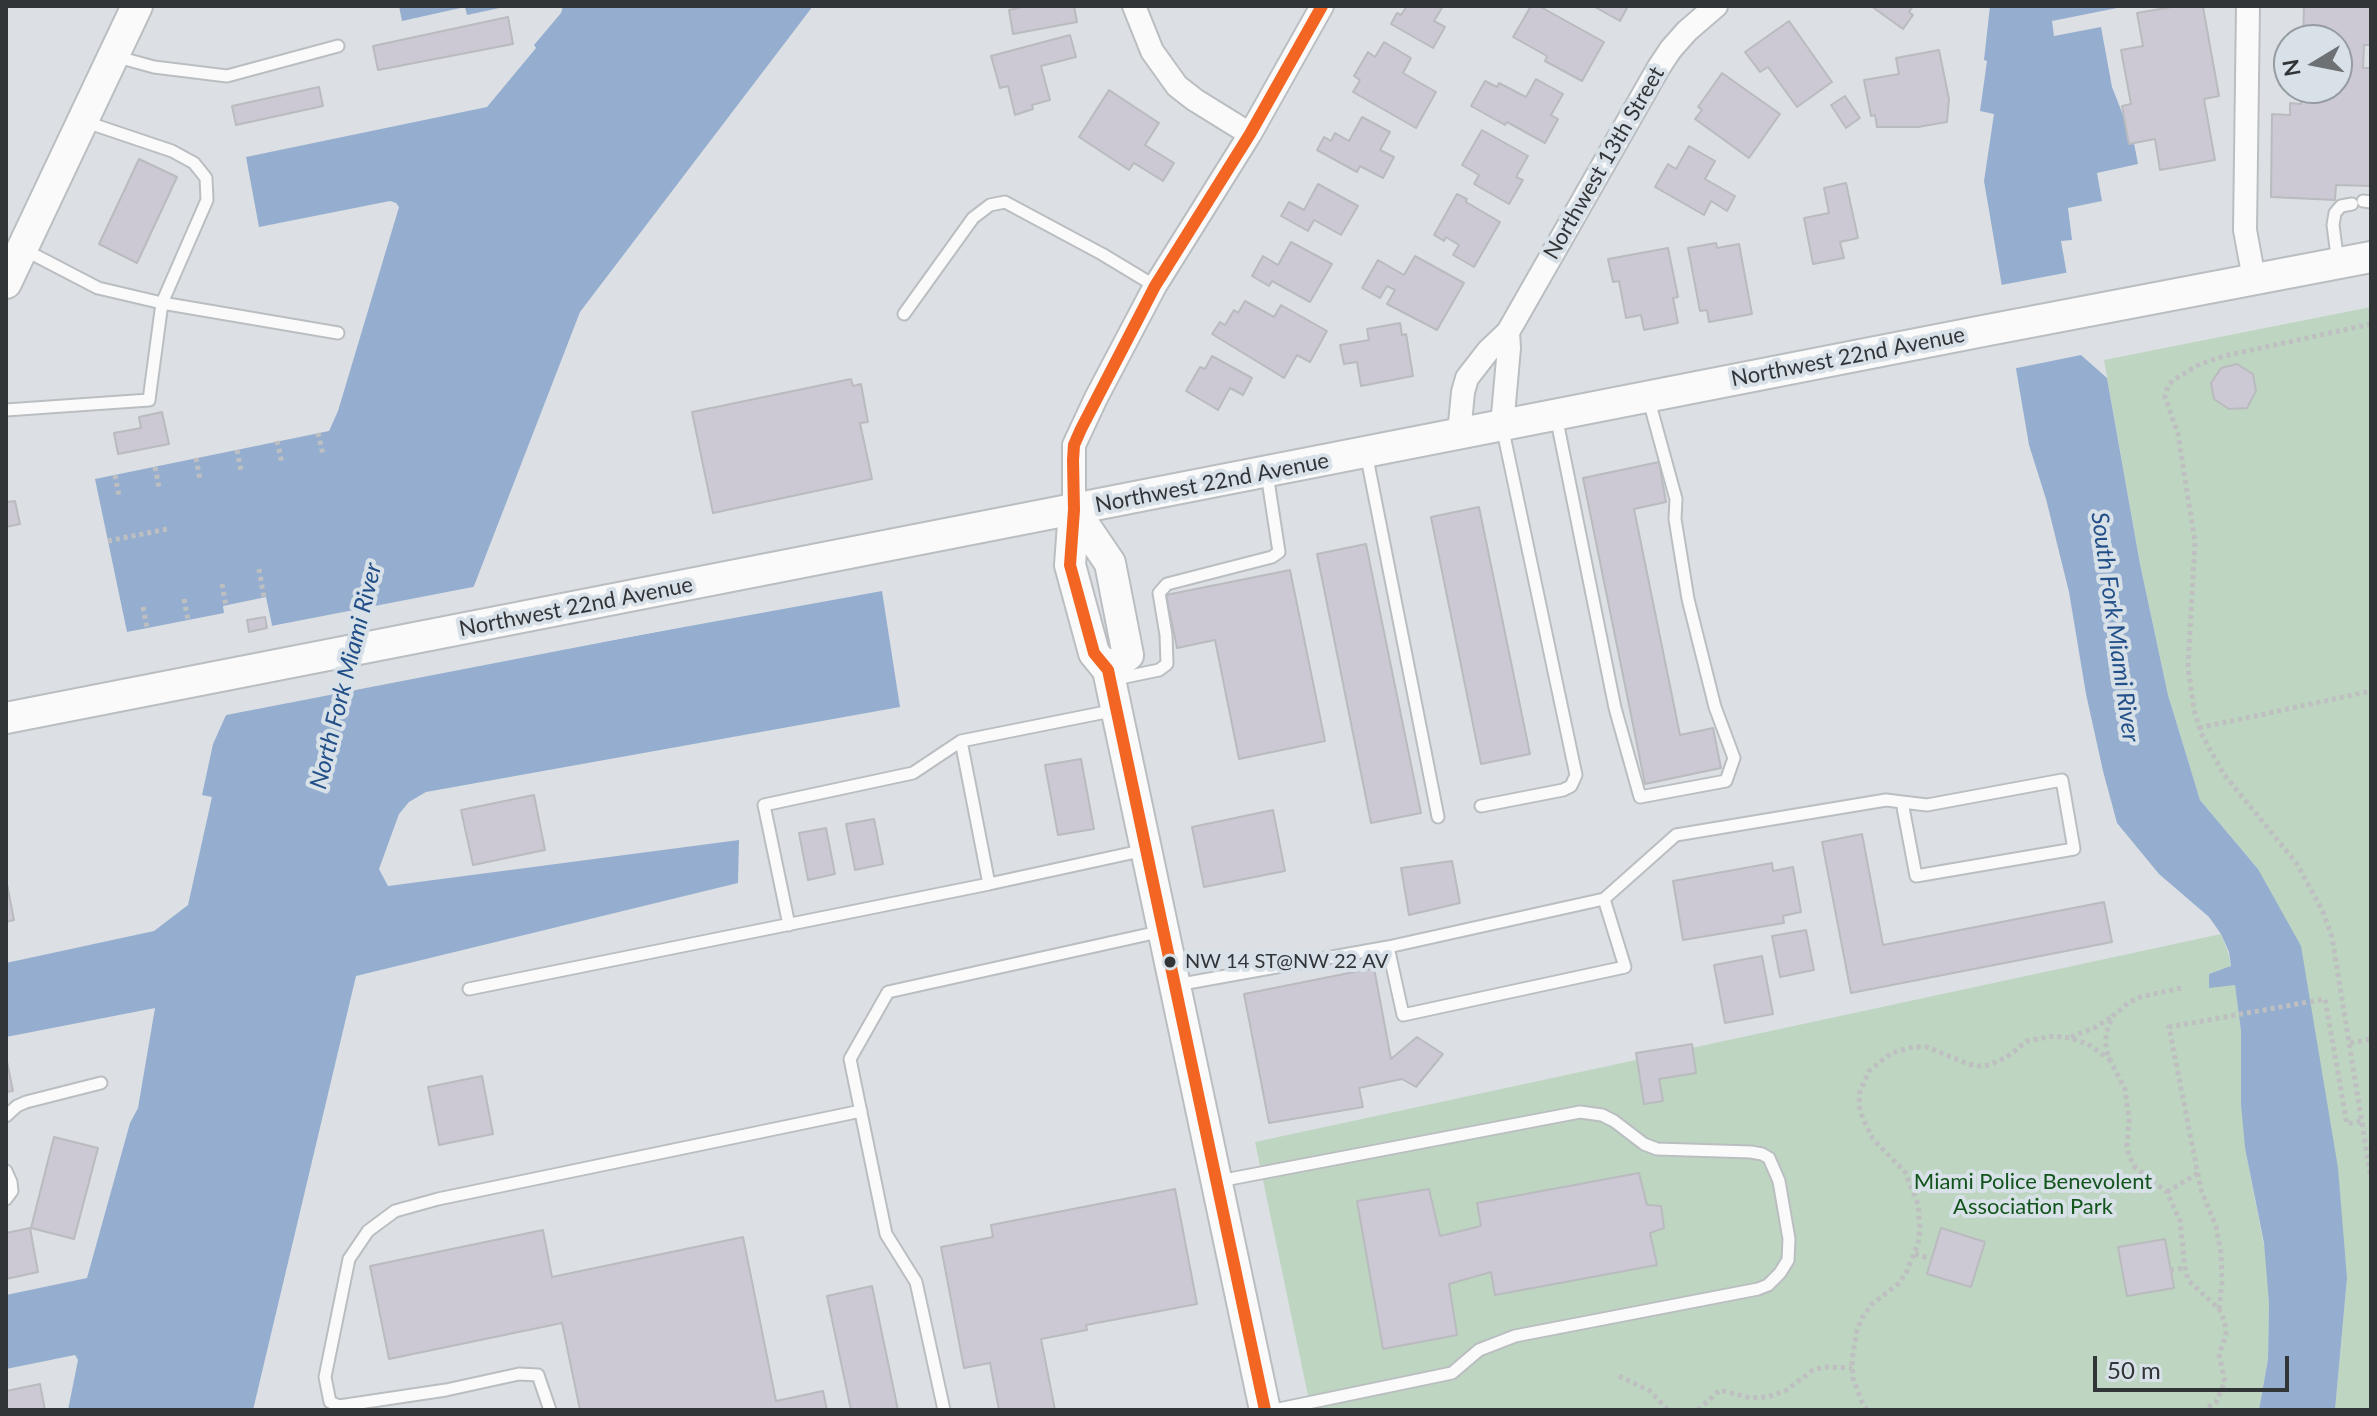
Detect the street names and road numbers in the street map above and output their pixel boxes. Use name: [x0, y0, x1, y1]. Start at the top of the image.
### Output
street label: Northwest 13th Street: [1538, 62, 1670, 264]
street label: Northwest 22nd Avenue: [1729, 321, 1967, 393]
street label: Northwest 22nd Avenue: [1093, 447, 1331, 519]
street label: Northwest 22nd Avenue: [457, 571, 695, 643]

